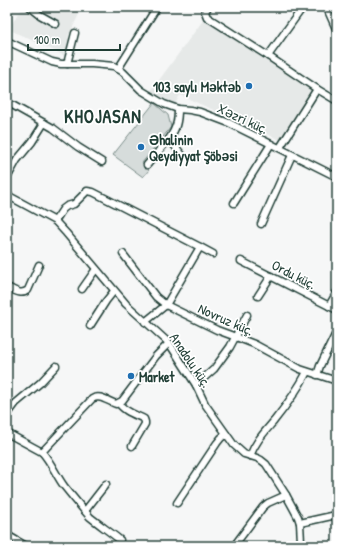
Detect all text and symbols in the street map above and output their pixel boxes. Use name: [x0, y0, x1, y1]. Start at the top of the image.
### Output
scale bar: [28, 26, 120, 52]
text: 100 m: [34, 31, 60, 48]
place label: 103 saylı Məktəb: [153, 77, 241, 98]
marker: 103 saylı Məktəb: [244, 81, 254, 91]
street label: Xəzri küç.: [215, 98, 271, 138]
district label: KHOJASAN: [64, 104, 142, 129]
place label: Əhalinin Qeydiyyat Şöbəsi: [149, 130, 238, 167]
marker: Əhalinin Qeydiyyat Şöbəsi: [136, 142, 146, 152]
street label: Ordu küç.: [269, 255, 319, 293]
street label: Novruz küç.: [195, 298, 257, 340]
street label: Anadolu küç.: [166, 329, 216, 391]
place label: Market: [139, 367, 176, 386]
marker: Market: [126, 371, 136, 381]

